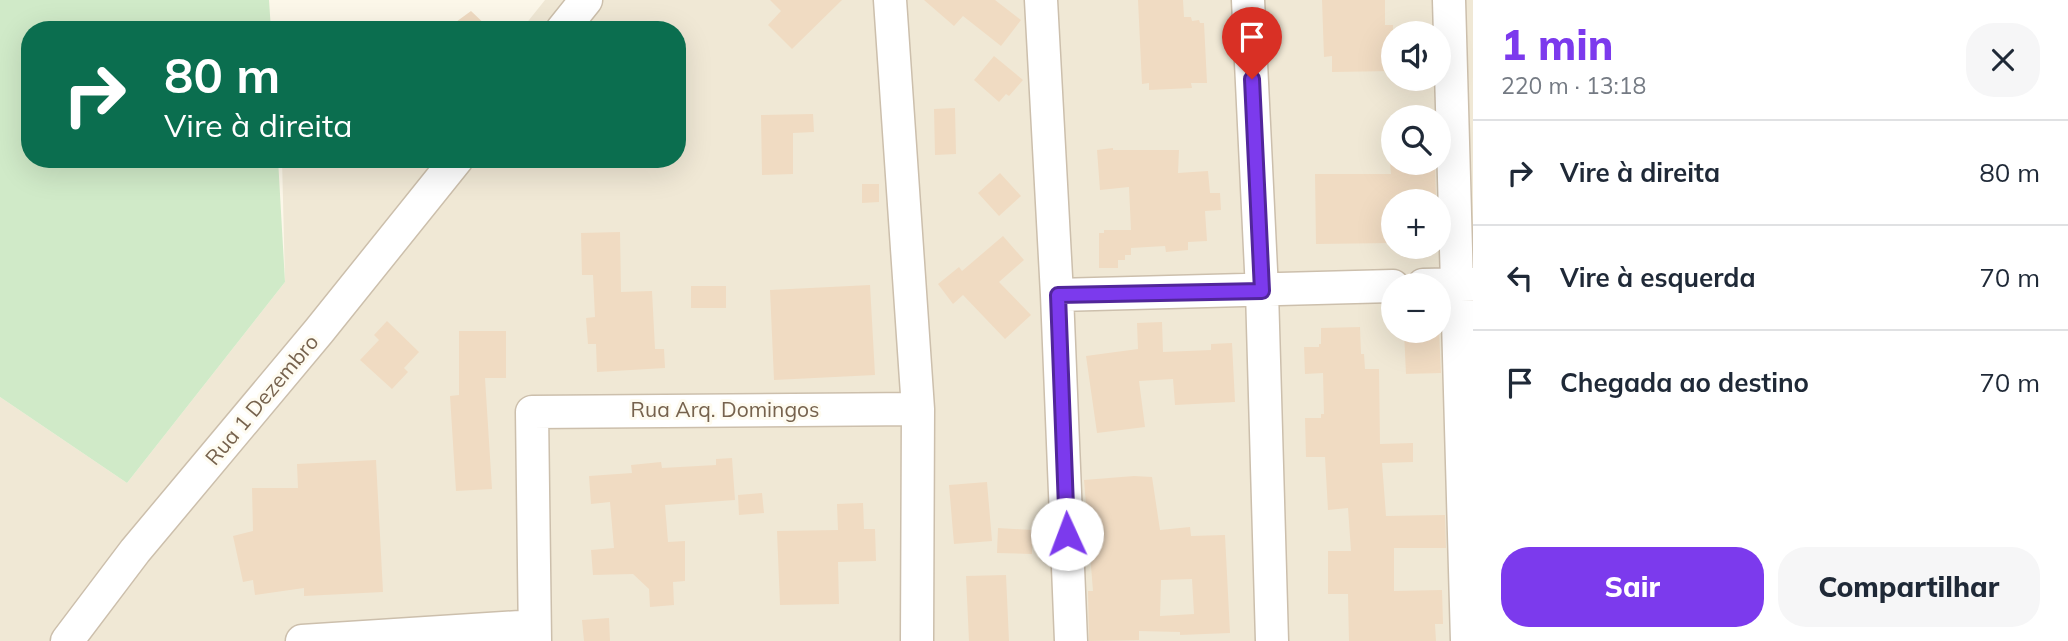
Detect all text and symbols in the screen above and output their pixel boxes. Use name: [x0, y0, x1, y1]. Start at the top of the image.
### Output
pin: [1222, 7, 1282, 79]
icon: arrive: [1233, 18, 1271, 56]
text: 1 min: [1501, 18, 1614, 71]
map controls: [1381, 21, 1451, 343]
button: sound: [1381, 21, 1451, 91]
button: close: [1966, 23, 2040, 97]
text: 80 m: [164, 44, 280, 105]
icon: right: [49, 49, 140, 140]
text: 220 m · 13:18: [1501, 71, 1646, 100]
text: Vire à direita: [164, 105, 352, 145]
button: search: [1381, 105, 1451, 175]
icon: right: [1501, 154, 1539, 192]
text: Vire à direita: [1560, 156, 1720, 189]
text: 80 m: [1979, 156, 2040, 189]
button: +: [1381, 189, 1451, 259]
icon: left: [1501, 259, 1539, 297]
text: Vire à esquerda: [1560, 261, 1756, 294]
text: 70 m: [1979, 261, 2040, 294]
button: −: [1381, 273, 1451, 343]
street label: Rua 1 Dezembro: [199, 329, 323, 470]
icon: arrive: [1501, 364, 1539, 402]
text: Chegada ao destino: [1560, 366, 1809, 399]
text: 70 m: [1979, 366, 2040, 399]
street label: Rua Arq. Domingos: [630, 396, 820, 422]
position arrow: [1030, 497, 1104, 571]
button: Sair: [1501, 547, 1764, 627]
button: Compartilhar: [1778, 547, 2040, 627]

